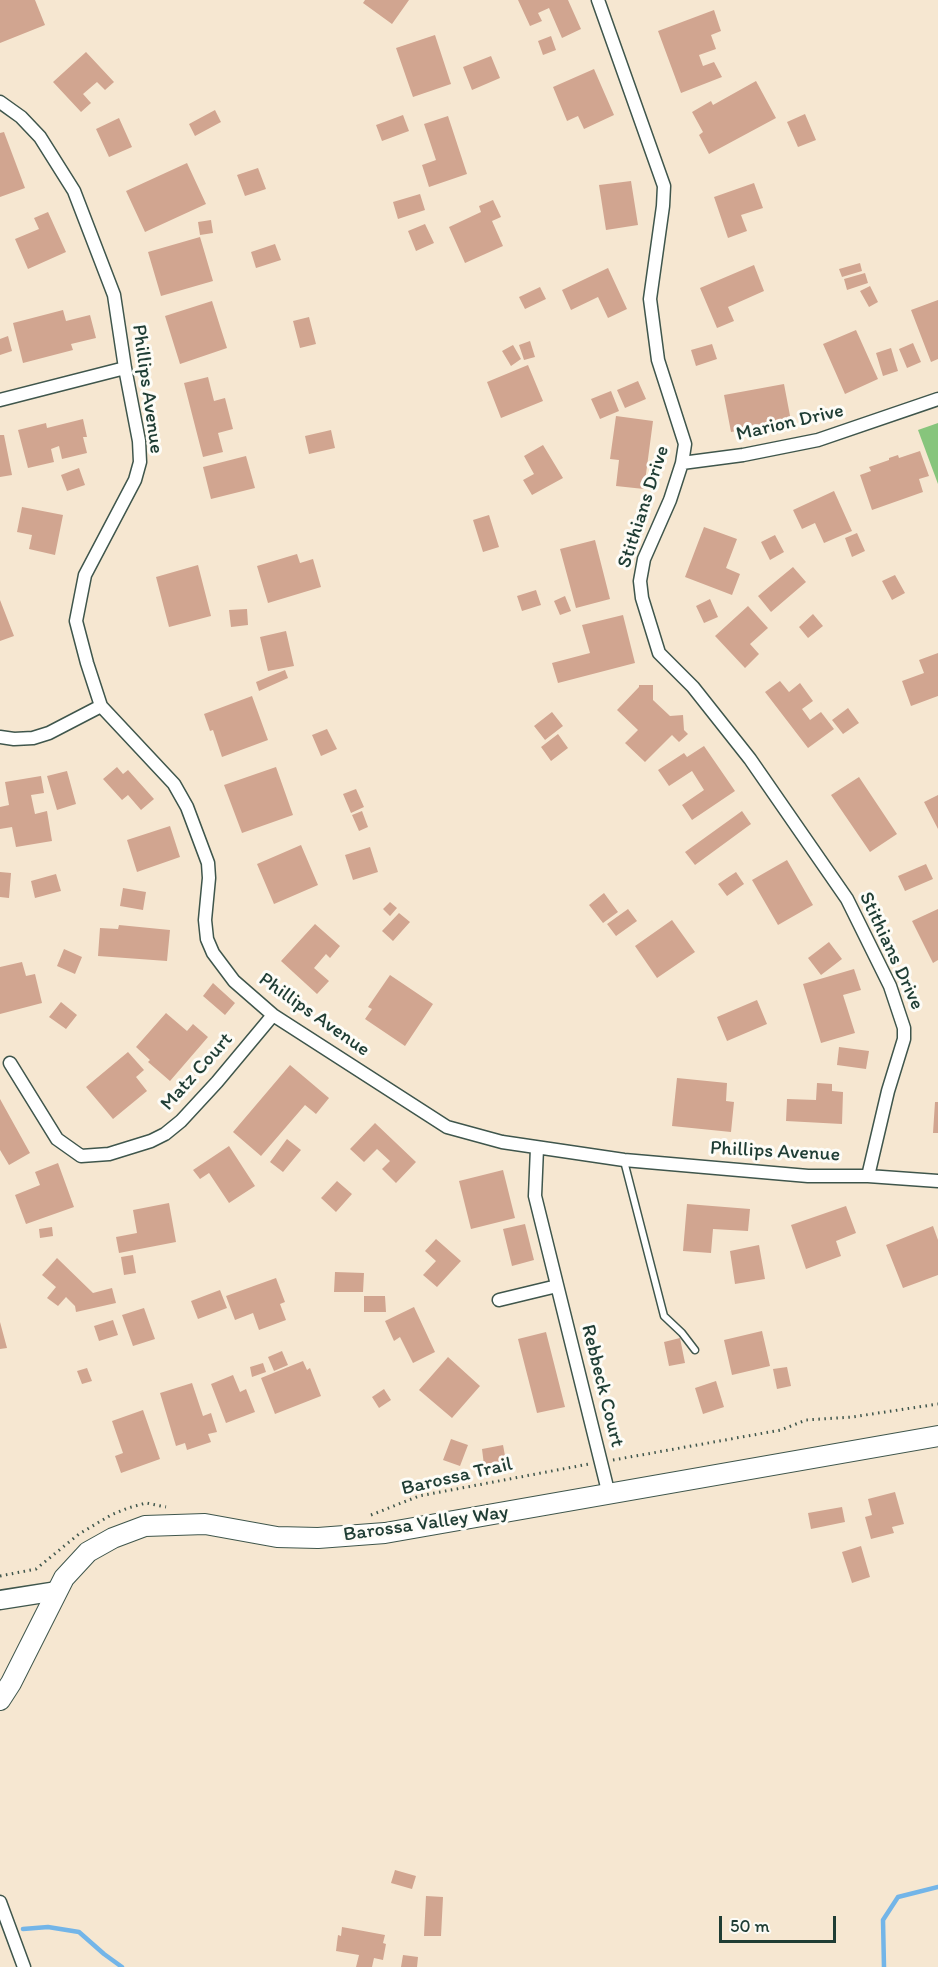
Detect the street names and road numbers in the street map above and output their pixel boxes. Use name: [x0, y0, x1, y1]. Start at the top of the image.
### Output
street label: Phillips Avenue: [126, 323, 168, 455]
street label: Marion Drive: [734, 399, 846, 447]
street label: Stithians Drive: [613, 443, 675, 571]
street label: Stithians Drive: [853, 888, 929, 1014]
street label: Phillips Avenue: [254, 968, 374, 1062]
street label: Matz Court: [156, 1028, 238, 1116]
street label: Phillips Avenue: [709, 1137, 841, 1167]
street label: Rebbeck Court: [575, 1322, 629, 1450]
street label: Barossa Trail: [399, 1453, 515, 1501]
street label: Barossa Valley Way: [342, 1501, 510, 1547]

